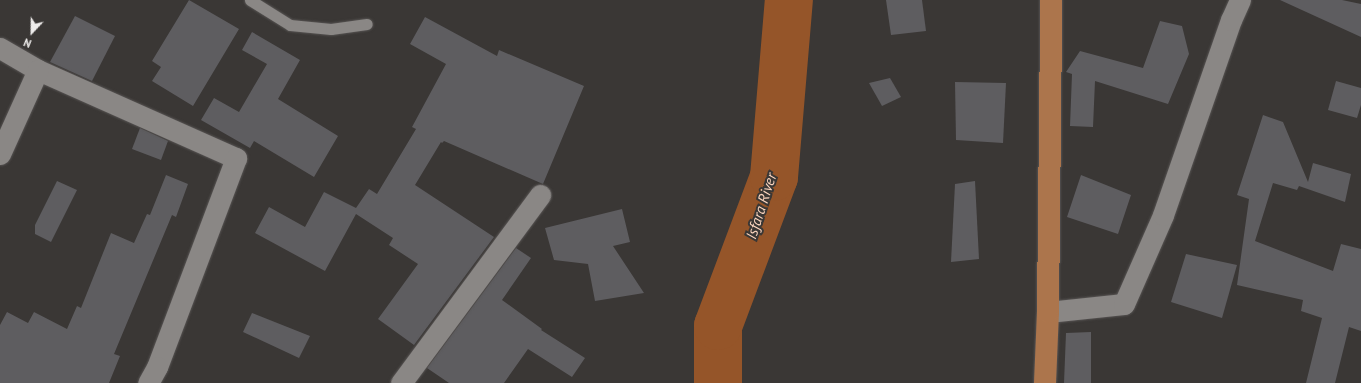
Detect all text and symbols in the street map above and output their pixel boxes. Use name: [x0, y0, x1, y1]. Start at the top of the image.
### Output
north arrow: [12, 12, 52, 52]
text: N: [22, 35, 33, 51]
water label: Isfara River: [742, 171, 780, 241]

